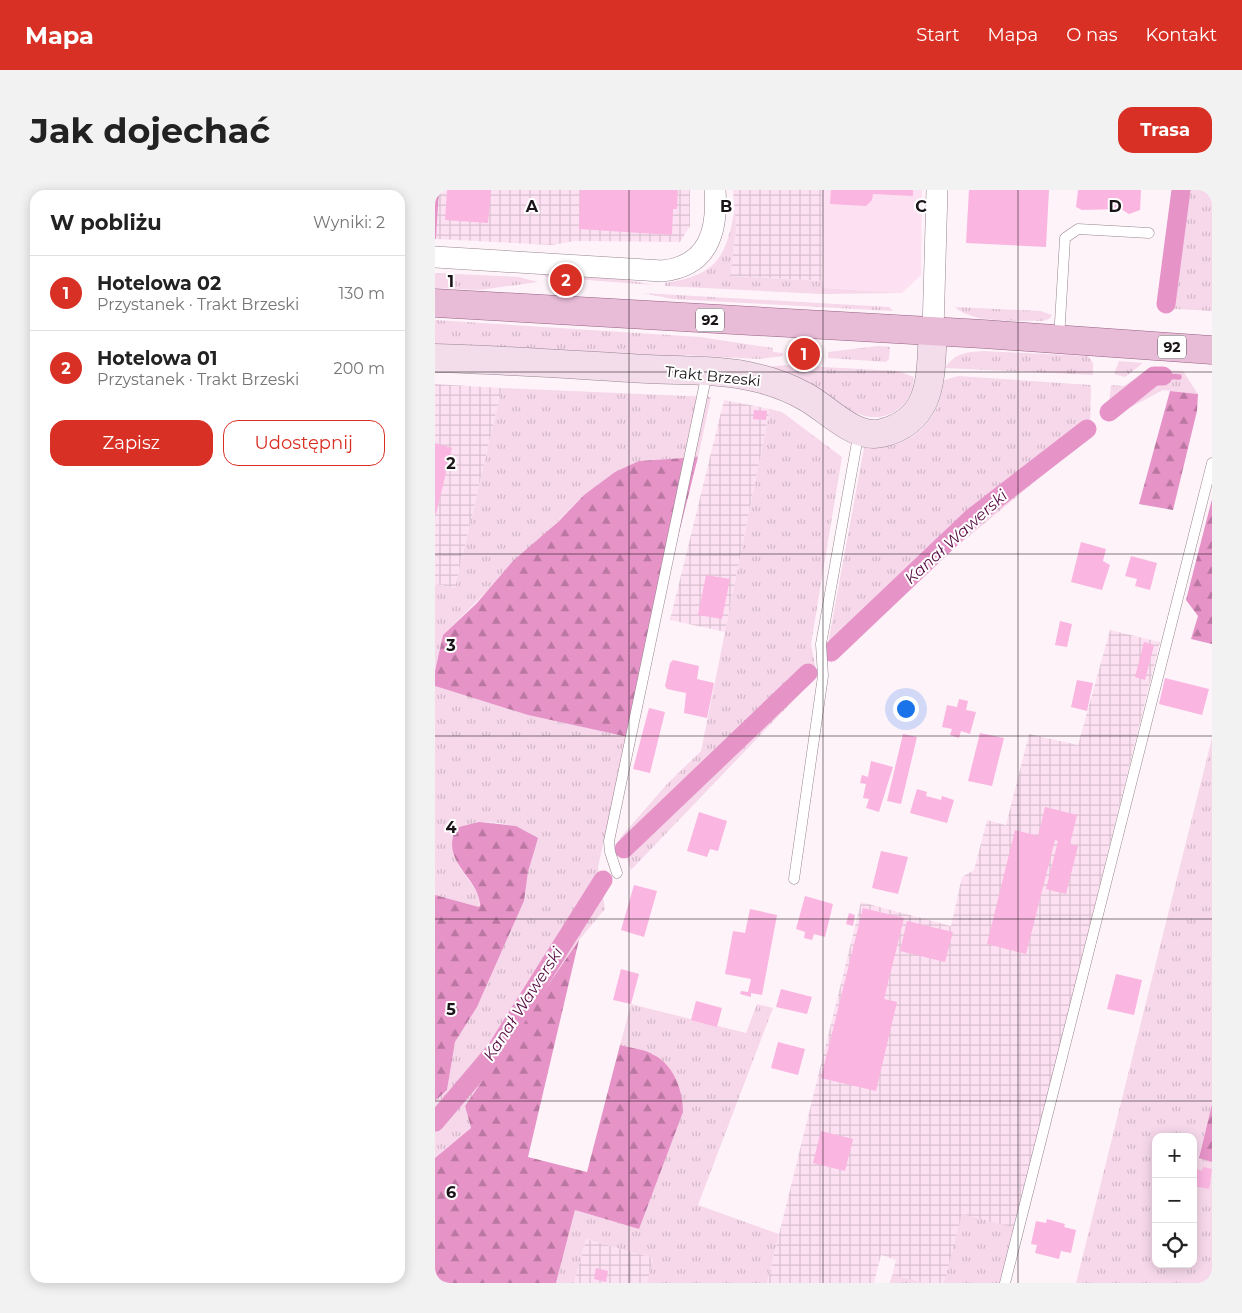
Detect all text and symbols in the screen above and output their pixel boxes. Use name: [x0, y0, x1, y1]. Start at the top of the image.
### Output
text: Mapa: [25, 21, 94, 50]
text: Start: [916, 24, 960, 46]
text: Mapa: [988, 24, 1038, 46]
text: O nas: [1066, 24, 1118, 46]
text: Kontakt: [1146, 24, 1217, 46]
button: Trasa: [1118, 107, 1212, 153]
text: Jak dojechać: [30, 109, 270, 152]
text: A: [525, 197, 539, 216]
text: B: [720, 197, 732, 216]
text: C: [915, 197, 927, 216]
text: D: [1108, 197, 1122, 216]
text: W pobliżu: [50, 210, 162, 235]
text: Wyniki: 2: [313, 213, 385, 232]
pin: 2: [550, 261, 582, 299]
text: Hotelowa 02: [97, 272, 221, 295]
text: 1: [448, 272, 454, 291]
text: 1: [63, 284, 69, 303]
text: 130 m: [338, 284, 385, 303]
text: Przystanek · Trakt Brzeski: [97, 295, 299, 314]
road number: 92: [696, 308, 724, 332]
pin: 1: [788, 335, 820, 373]
road number: 92: [1158, 336, 1186, 358]
text: Hotelowa 01: [97, 347, 217, 370]
text: 2: [61, 359, 71, 378]
text: 200 m: [334, 359, 385, 378]
street label: Trakt Brzeski: [664, 362, 762, 390]
text: Przystanek · Trakt Brzeski: [97, 370, 299, 389]
button: Zapisz: [50, 420, 213, 466]
button: Udostępnij: [223, 420, 385, 466]
text: 2: [446, 454, 456, 473]
water label: Kanał Wawerski: [901, 486, 1012, 588]
text: 3: [445, 636, 456, 655]
your location: [893, 696, 919, 722]
text: 4: [445, 818, 457, 837]
water label: Kanał Wawerski: [479, 943, 567, 1064]
text: 5: [446, 1000, 456, 1019]
map controls: [1152, 1133, 1197, 1268]
button: +: [1152, 1133, 1197, 1178]
button: −: [1152, 1178, 1197, 1223]
text: 6: [446, 1183, 456, 1202]
button: locate: [1152, 1223, 1197, 1268]

